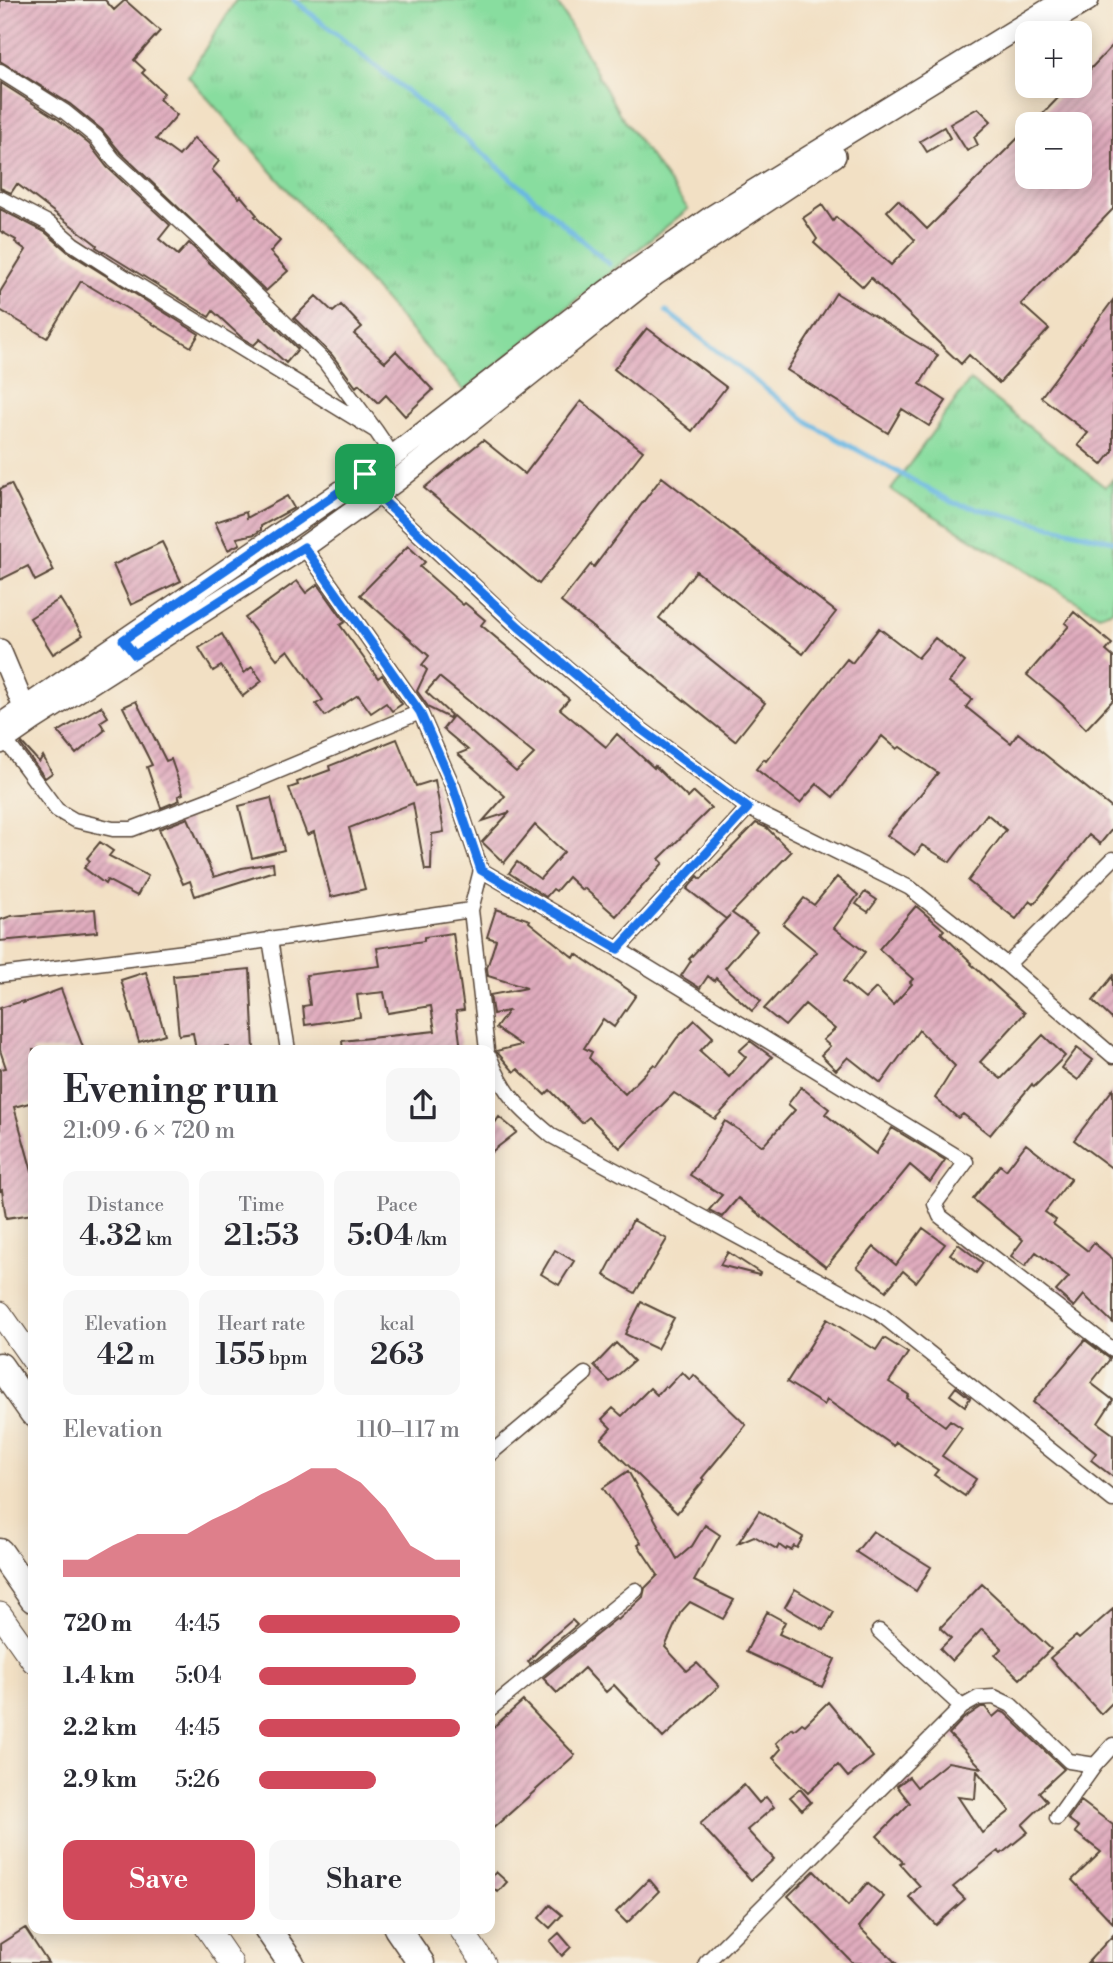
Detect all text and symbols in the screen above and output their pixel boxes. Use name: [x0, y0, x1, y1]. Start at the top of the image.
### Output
map controls: [1015, 21, 1092, 189]
button: +: [1015, 21, 1092, 98]
button: −: [1015, 112, 1092, 189]
pin: [335, 444, 395, 504]
icon: arrive: [346, 455, 384, 493]
text: Evening run: [63, 1067, 278, 1114]
button: share: [386, 1068, 460, 1142]
text: 21:09 · 6 × 720 m: [63, 1117, 235, 1145]
text: Distance: [87, 1193, 164, 1217]
text: Time: [239, 1193, 284, 1217]
text: Pace: [377, 1193, 418, 1217]
text: 4.32: [79, 1217, 142, 1255]
text: 21:53: [224, 1217, 299, 1255]
text: 5:04: [347, 1217, 413, 1255]
text: km: [142, 1227, 173, 1251]
text: /km: [413, 1227, 447, 1251]
text: Elevation: [85, 1312, 167, 1336]
text: Heart rate: [218, 1312, 305, 1336]
text: kcal: [380, 1312, 414, 1336]
text: 42: [97, 1336, 134, 1374]
text: 155: [215, 1336, 265, 1374]
text: 263: [370, 1336, 424, 1374]
text: m: [134, 1346, 155, 1370]
text: bpm: [265, 1346, 308, 1370]
text: Elevation: [63, 1416, 163, 1444]
text: 110–117 m: [357, 1416, 460, 1444]
text: 720 m: [63, 1610, 132, 1638]
text: 4:45: [175, 1610, 220, 1638]
text: 1.4 km: [63, 1662, 135, 1690]
text: 5:04: [175, 1662, 222, 1690]
text: 2.2 km: [63, 1714, 137, 1742]
text: 4:45: [175, 1714, 220, 1742]
text: 2.9 km: [63, 1766, 137, 1794]
text: 5:26: [175, 1766, 220, 1794]
button: Save: [63, 1840, 255, 1920]
button: Share: [269, 1840, 460, 1920]

